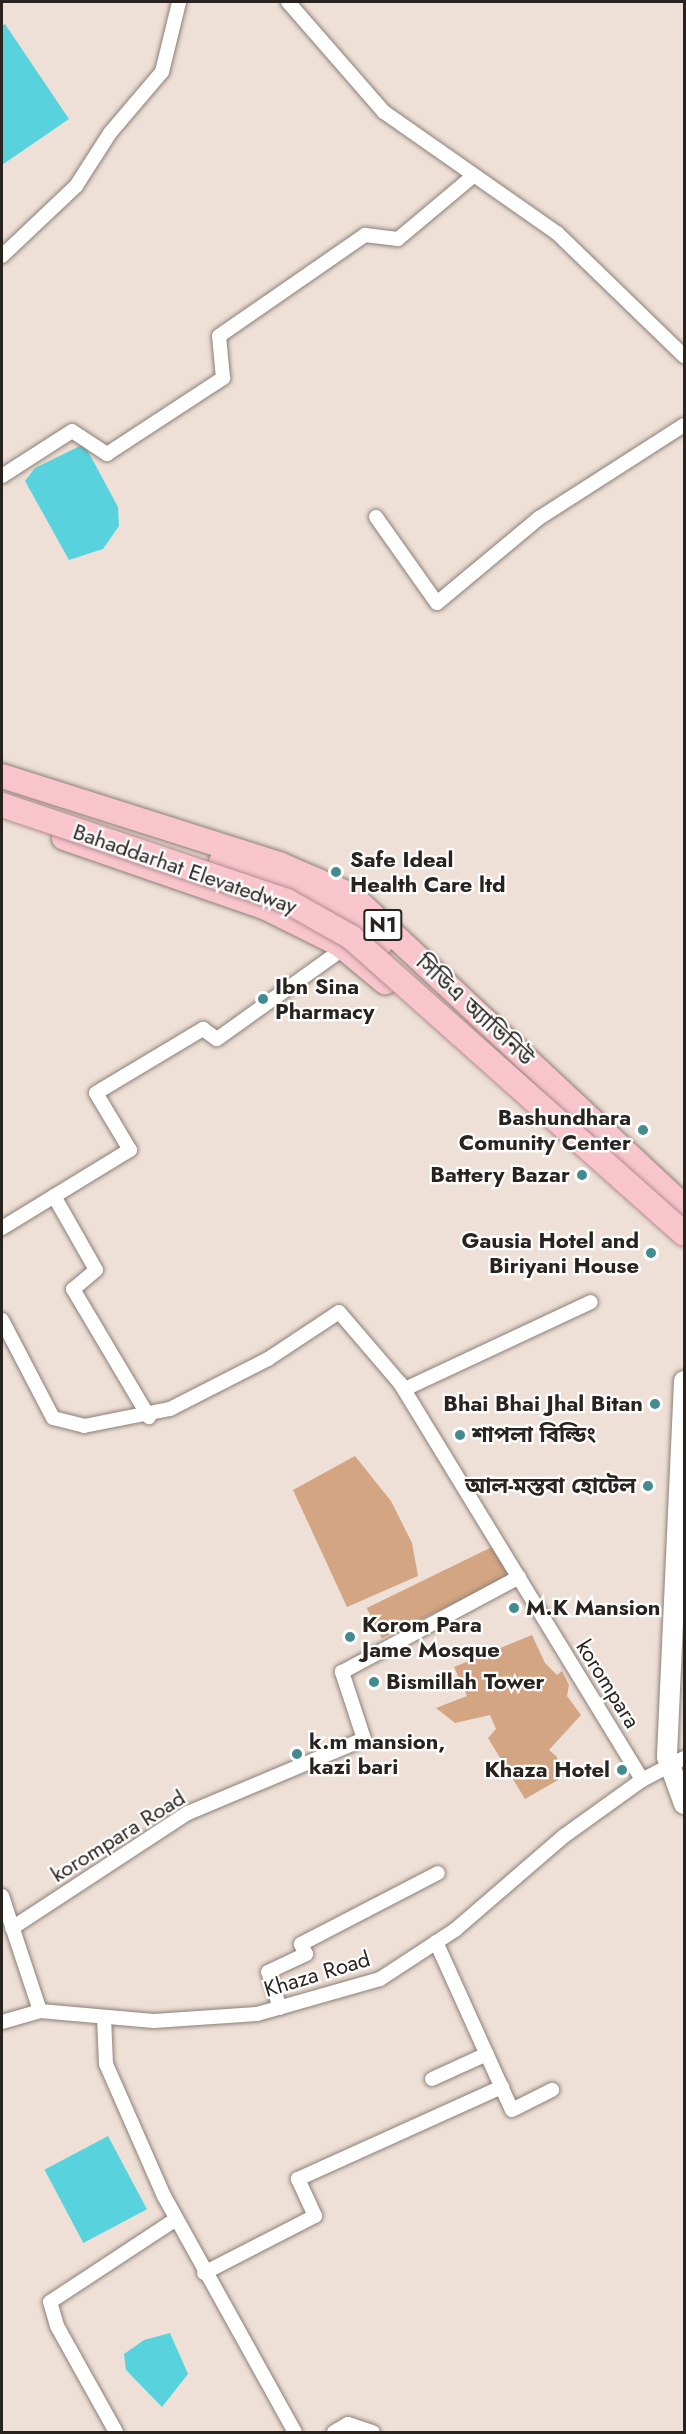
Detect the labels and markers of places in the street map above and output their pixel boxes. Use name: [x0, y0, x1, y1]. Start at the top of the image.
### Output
place label: Safe Ideal Health Care ltd: [350, 846, 506, 897]
marker: Safe Ideal Health Care ltd: [327, 863, 345, 881]
place label: Ibn Sina Pharmacy: [275, 973, 374, 1024]
marker: Ibn Sina Pharmacy: [256, 992, 270, 1006]
place label: Bashundhara Comunity Center: [459, 1104, 631, 1156]
marker: Bashundhara Comunity Center: [636, 1123, 650, 1137]
place label: Battery Bazar: [430, 1162, 570, 1188]
marker: Battery Bazar: [575, 1168, 589, 1182]
place label: Gausia Hotel and Biriyani House: [462, 1227, 639, 1278]
marker: Gausia Hotel and Biriyani House: [644, 1246, 658, 1260]
place label: Bhai Bhai Jhal Bitan: [443, 1391, 643, 1417]
marker: Bhai Bhai Jhal Bitan: [648, 1397, 662, 1411]
place label: শাপলা বিল্ডিং: [472, 1422, 596, 1448]
marker: শাপলা বিল্ডিং: [453, 1428, 467, 1442]
place label: আল-মস্তবা হোটেল: [465, 1473, 636, 1499]
marker: আল-মস্তবা হোটেল: [641, 1479, 655, 1493]
place label: M.K Mansion: [526, 1595, 661, 1621]
marker: M.K Mansion: [507, 1601, 521, 1615]
place label: Korom Para Jame Mosque: [362, 1611, 500, 1663]
marker: Korom Para Jame Mosque: [343, 1630, 357, 1644]
place label: Bismillah Tower: [386, 1669, 545, 1695]
marker: Bismillah Tower: [367, 1675, 381, 1689]
place label: k.m mansion, kazi bari: [309, 1728, 445, 1780]
marker: k.m mansion, kazi bari: [290, 1747, 304, 1761]
place label: Khaza Hotel: [484, 1757, 610, 1783]
marker: Khaza Hotel: [615, 1763, 629, 1777]

